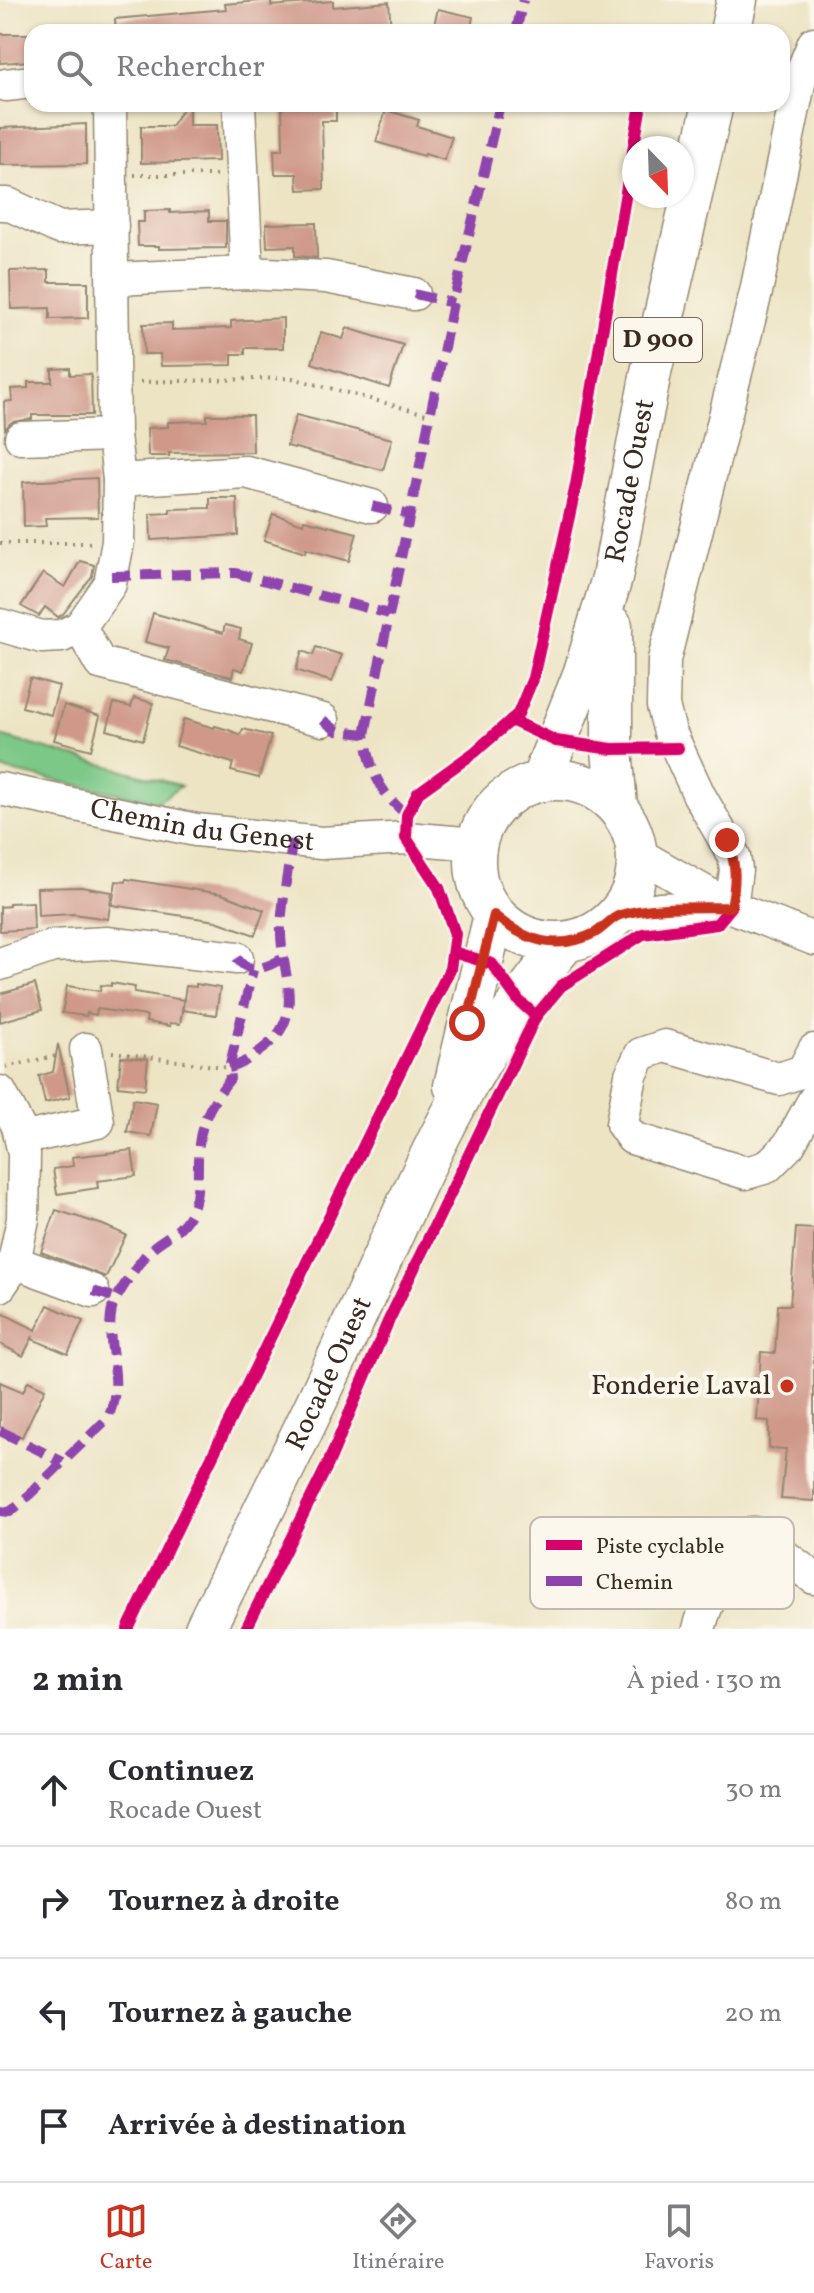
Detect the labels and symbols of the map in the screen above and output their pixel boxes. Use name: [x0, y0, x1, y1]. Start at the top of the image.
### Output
north arrow: [622, 136, 694, 208]
road number: D 900: [614, 318, 702, 362]
street label: Rocade Ouest: [596, 396, 665, 566]
street label: Chemin du Genest: [87, 789, 316, 862]
route end: [709, 822, 745, 858]
route start: [449, 1005, 485, 1041]
street label: Rocade Ouest: [276, 1290, 382, 1457]
place label: Fonderie Laval: [591, 1367, 771, 1406]
marker: Fonderie Laval: [778, 1377, 796, 1395]
legend: [530, 1517, 794, 1609]
text: Piste cyclable: [596, 1532, 724, 1563]
text: Chemin: [596, 1568, 673, 1599]

